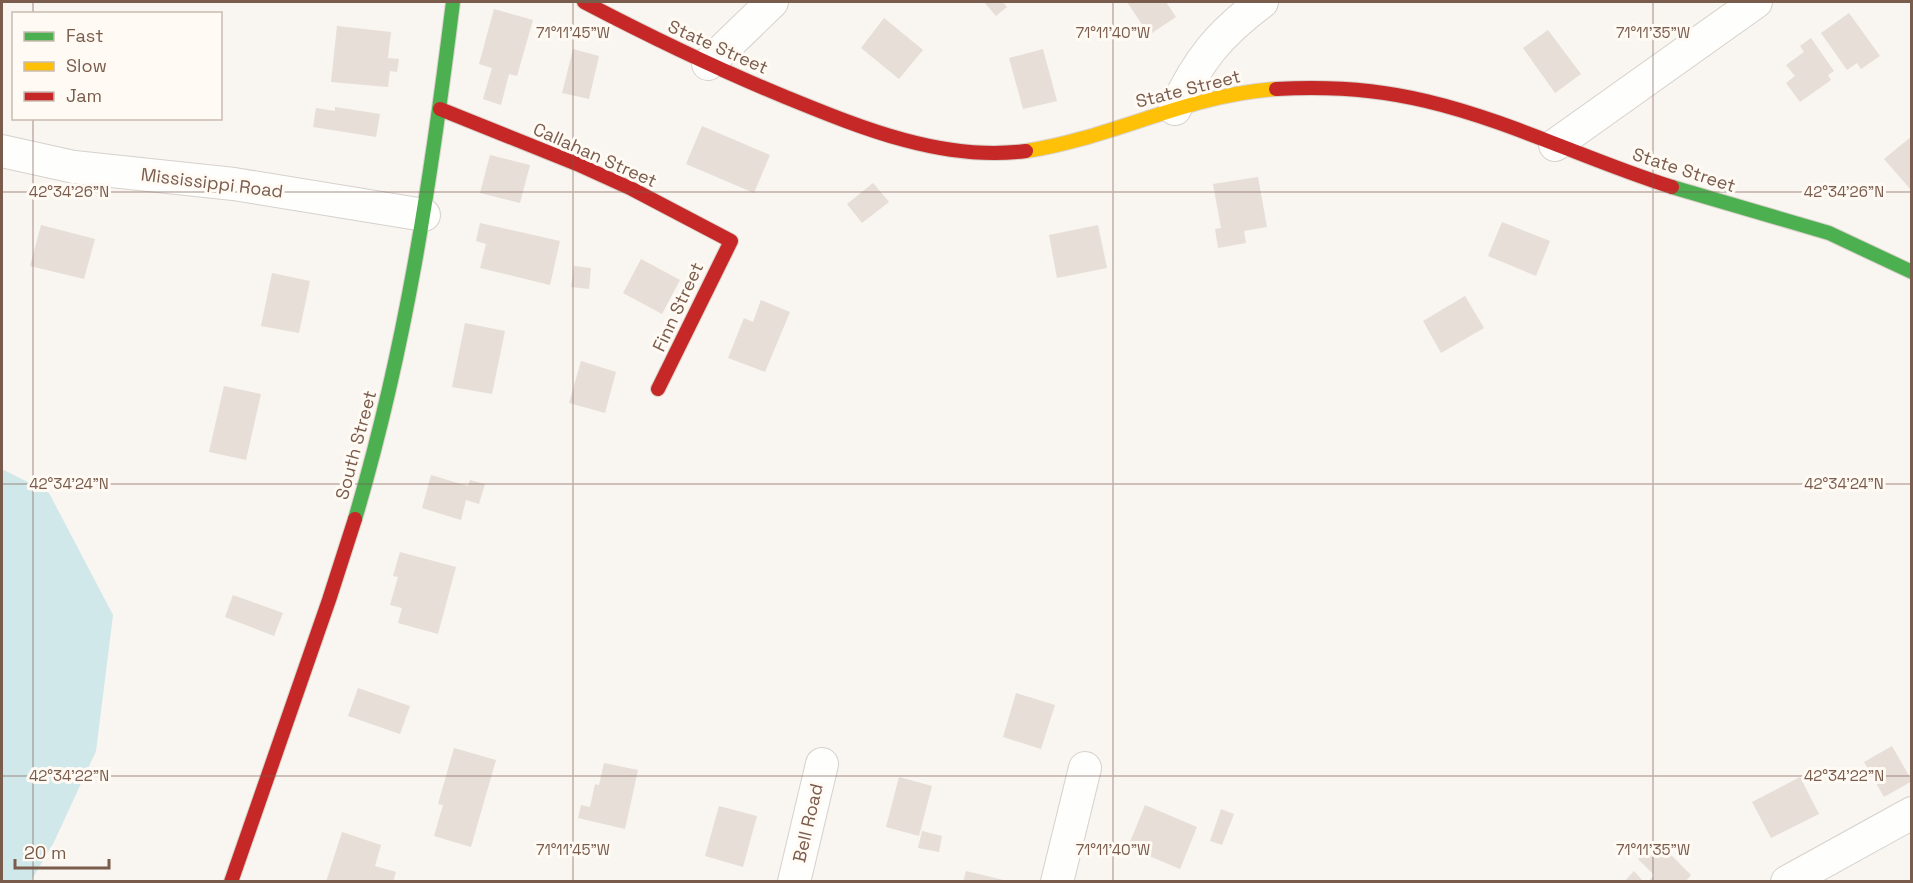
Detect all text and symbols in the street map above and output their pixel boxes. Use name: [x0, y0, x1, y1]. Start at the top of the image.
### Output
legend: [12, 12, 222, 120]
street label: State Street: [665, 14, 772, 79]
text: 71°11'45"W: [536, 23, 610, 42]
text: 71°11'40"W: [1076, 23, 1150, 42]
text: 71°11'35"W: [1616, 23, 1690, 42]
text: Fast: [66, 24, 103, 47]
text: Slow: [66, 54, 107, 77]
street label: State Street: [1133, 64, 1243, 113]
text: Jam: [66, 84, 102, 107]
street label: Callahan Street: [530, 117, 661, 192]
street label: State Street: [1630, 142, 1739, 197]
street label: Mississippi Road: [140, 162, 285, 203]
text: 42°34'26"N: [29, 182, 109, 201]
text: 42°34'26"N: [1804, 182, 1884, 201]
street label: Finn Street: [647, 259, 708, 355]
street label: South Street: [330, 388, 381, 502]
text: 42°34'24"N: [29, 474, 109, 493]
text: 42°34'24"N: [1804, 474, 1884, 493]
text: 42°34'22"N: [29, 766, 109, 785]
text: 42°34'22"N: [1804, 766, 1884, 785]
street label: Bell Road: [787, 781, 828, 865]
scale bar: [15, 832, 110, 870]
text: 71°11'45"W: [536, 840, 610, 859]
text: 71°11'40"W: [1076, 840, 1150, 859]
text: 71°11'35"W: [1616, 840, 1690, 859]
text: 20 m: [24, 841, 67, 864]

